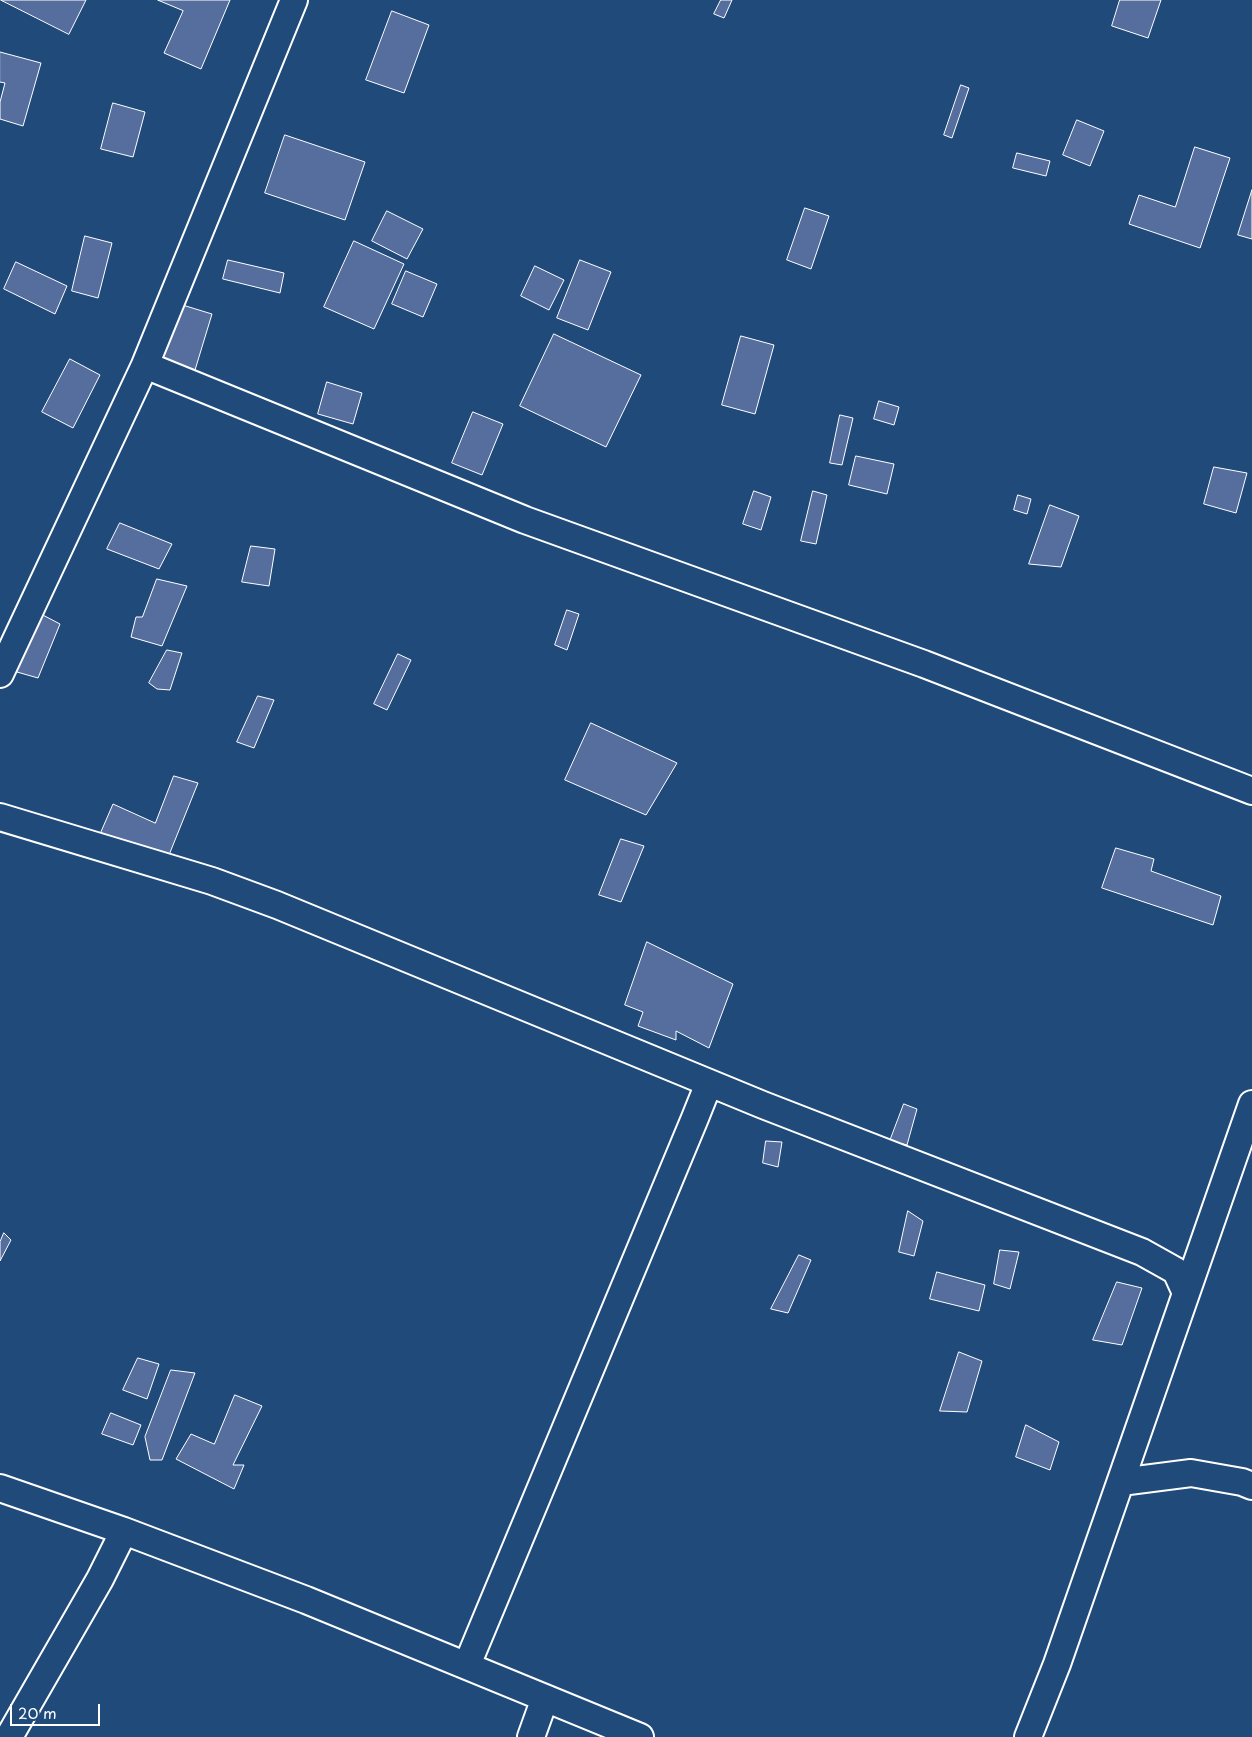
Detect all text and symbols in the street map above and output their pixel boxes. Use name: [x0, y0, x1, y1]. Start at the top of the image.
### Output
scale bar: [12, 1694, 102, 1726]
text: 20 m: [18, 1701, 57, 1724]

